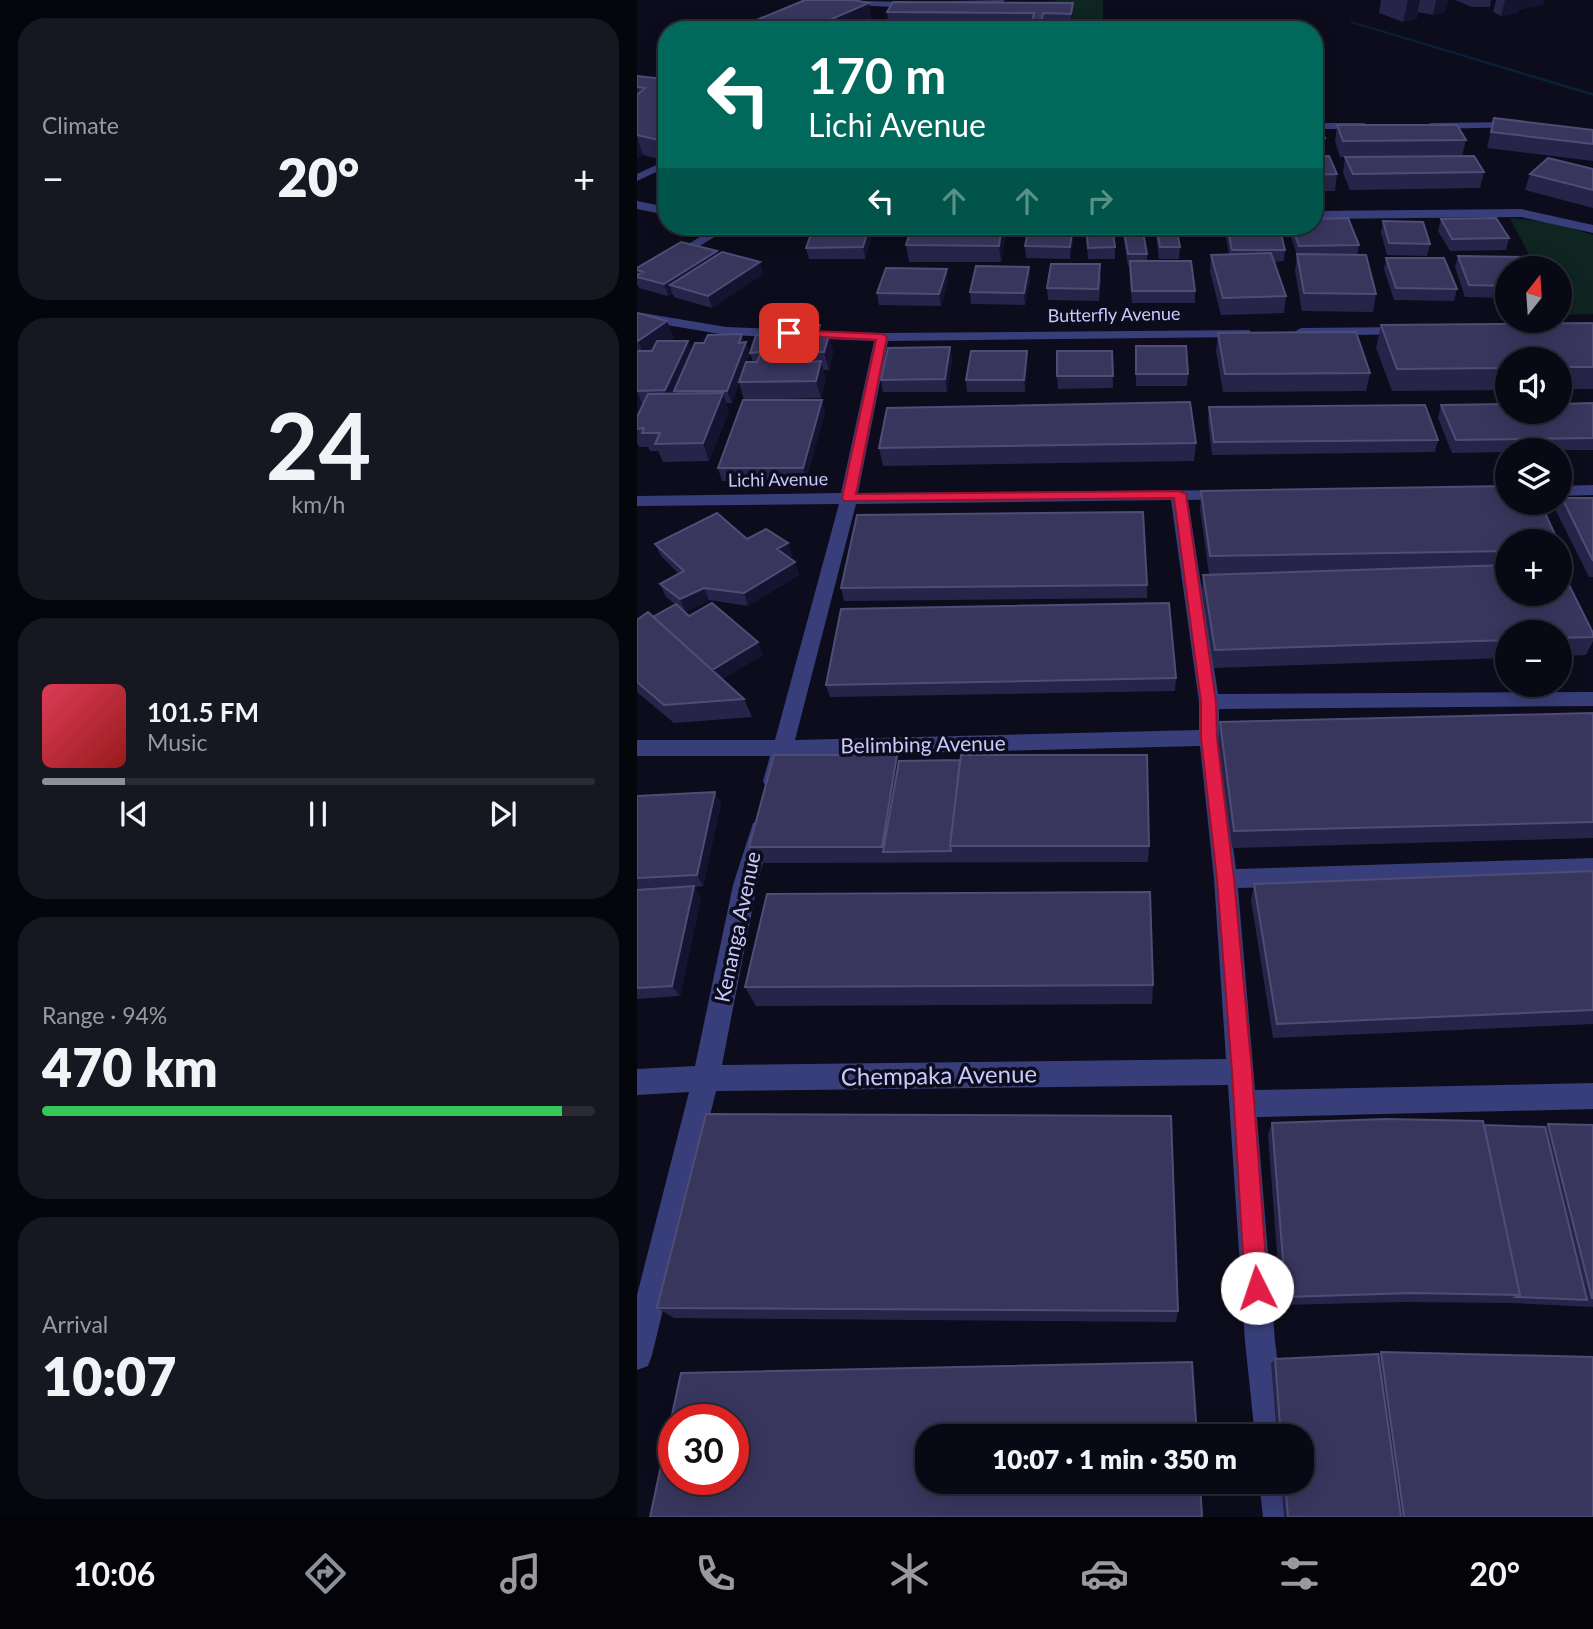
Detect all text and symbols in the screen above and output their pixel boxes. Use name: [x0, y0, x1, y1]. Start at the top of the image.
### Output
text: 170 m: [808, 46, 946, 104]
icon: left: [693, 49, 784, 140]
text: Lichi Avenue: [808, 105, 986, 144]
text: Climate: [42, 111, 119, 139]
text: 20°: [278, 146, 359, 208]
text: −: [42, 155, 64, 201]
text: +: [573, 155, 595, 201]
icon: left: [862, 182, 900, 220]
icon: ahead: [935, 182, 973, 220]
icon: ahead: [1008, 182, 1046, 220]
icon: right: [1081, 182, 1119, 220]
north arrow: [1495, 256, 1571, 332]
map controls: [1495, 256, 1572, 697]
street label: Butterfly Avenue: [1047, 302, 1181, 326]
pin: [759, 303, 819, 363]
icon: arrive: [770, 314, 808, 352]
button: sound: [1495, 347, 1572, 424]
text: 24: [266, 390, 371, 499]
button: layers: [1495, 438, 1572, 515]
street label: Lichi Avenue: [728, 467, 828, 491]
text: km/h: [292, 490, 345, 518]
button: +: [1495, 529, 1572, 606]
button: −: [1495, 620, 1572, 697]
text: 101.5 FM: [147, 696, 259, 728]
text: Music: [147, 728, 207, 756]
street label: Belimbing Avenue: [840, 730, 1006, 757]
icon: previous: [115, 795, 153, 833]
icon: pause: [299, 795, 337, 833]
icon: next: [484, 795, 522, 833]
street label: Kenanga Avenue: [708, 849, 765, 1004]
text: Range · 94%: [42, 1001, 167, 1029]
text: 470 km: [42, 1036, 218, 1098]
street label: Chempaka Avenue: [841, 1058, 1037, 1091]
position arrow: [1220, 1251, 1294, 1325]
text: Arrival: [42, 1310, 108, 1338]
text: 10:07: [42, 1345, 176, 1407]
speed limit sign: 30: [658, 1404, 749, 1495]
text: 10:07 · 1 min · 350 m: [992, 1443, 1237, 1475]
icon: directions: [301, 1549, 350, 1598]
icon: music: [496, 1549, 545, 1598]
icon: phone: [691, 1549, 740, 1598]
icon: climate: [885, 1549, 934, 1598]
icon: car: [1080, 1549, 1129, 1598]
icon: filters: [1275, 1549, 1324, 1598]
text: 10:06: [73, 1554, 155, 1593]
text: 20°: [1470, 1554, 1520, 1593]

